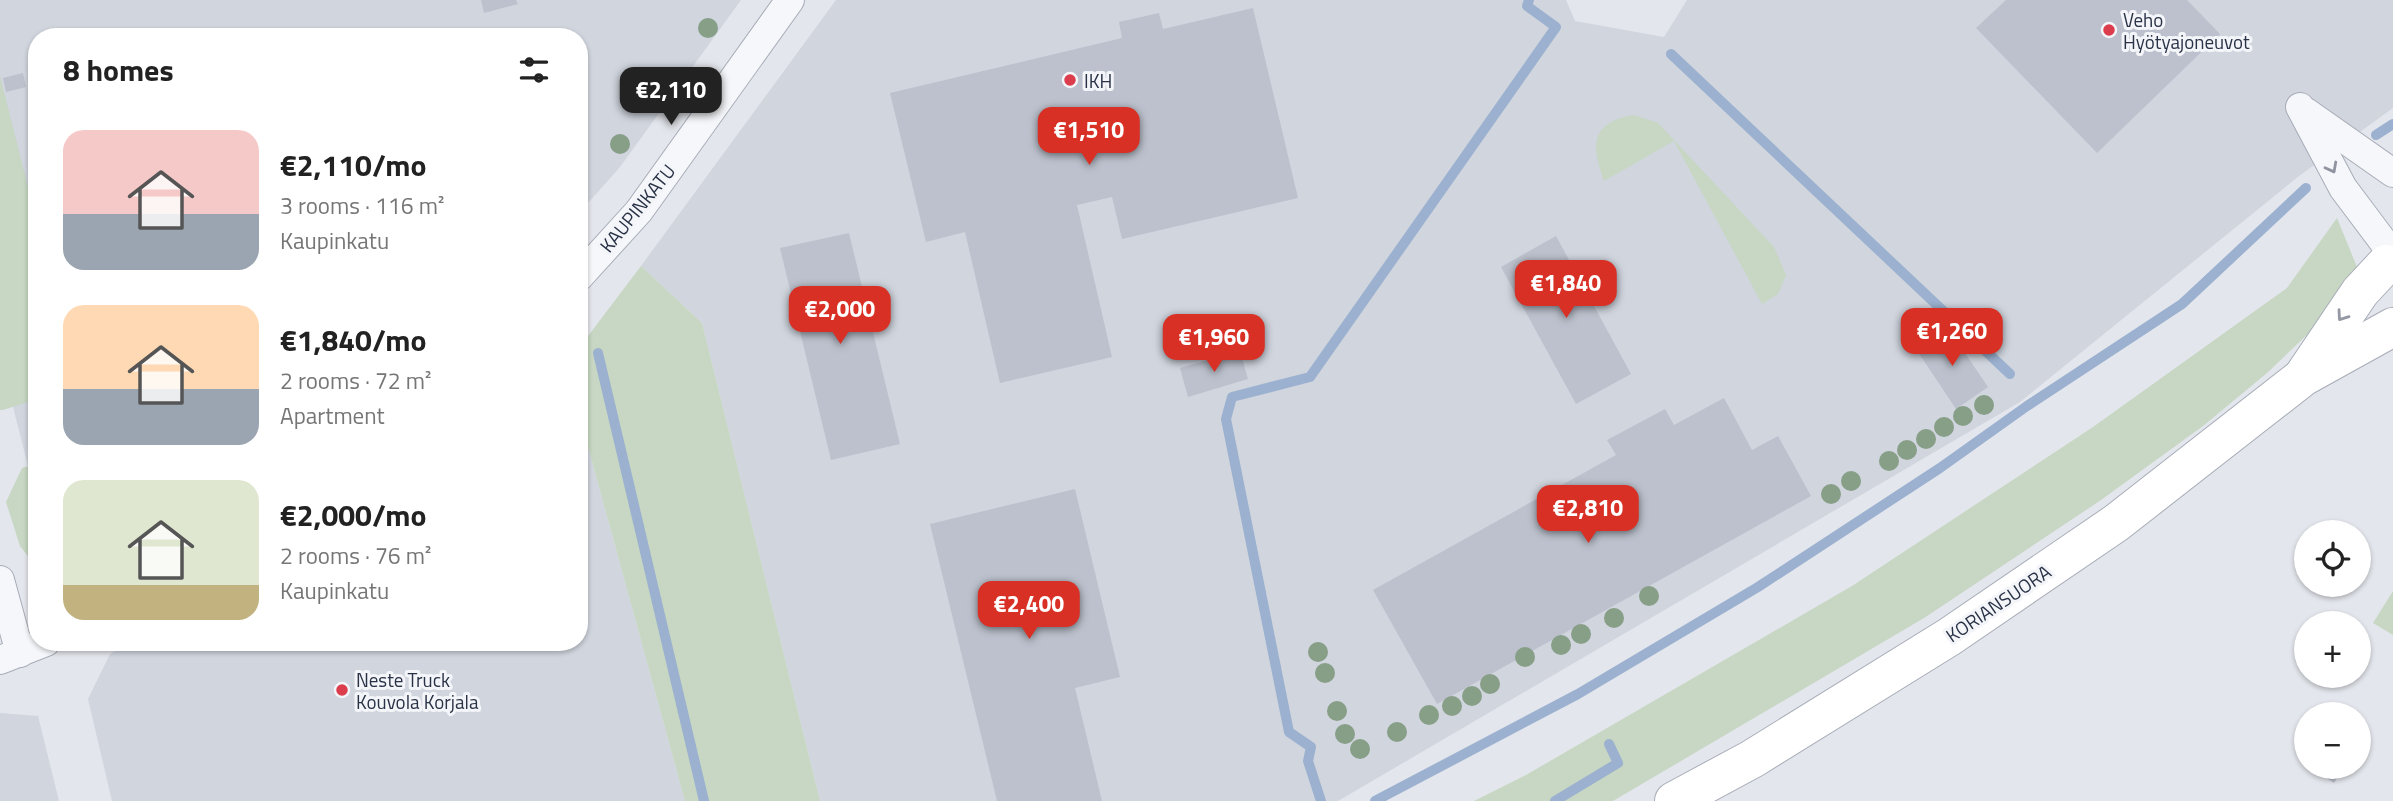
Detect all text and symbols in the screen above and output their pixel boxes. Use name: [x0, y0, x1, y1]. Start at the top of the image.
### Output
place label: Veho Hyötyajoneuvot: [2123, 5, 2250, 56]
marker: Veho Hyötyajoneuvot: [2101, 22, 2117, 38]
text: 8 homes: [63, 47, 174, 93]
icon: filters: [515, 51, 553, 89]
place label: IKH: [1084, 66, 1112, 95]
pin: €2,110: [614, 68, 728, 127]
text: €2,110: [636, 72, 706, 107]
marker: IKH: [1062, 72, 1078, 88]
pin: €1,510: [1032, 108, 1146, 167]
text: €1,510: [1054, 112, 1124, 147]
text: €2,110/mo: [280, 142, 426, 188]
street label: KAUPINKATU: [592, 157, 682, 259]
icon: home: [119, 158, 203, 242]
one-way arrow: [2324, 160, 2337, 173]
text: 3 rooms · 116 m²: [280, 188, 444, 223]
text: Kaupinkatu: [280, 223, 389, 258]
pin: €1,840: [1509, 260, 1623, 320]
text: €1,840: [1531, 265, 1601, 300]
pin: €2,000: [783, 286, 897, 346]
text: €2,000: [805, 291, 875, 326]
pin: €1,260: [1895, 308, 2009, 368]
one-way arrow: [2338, 308, 2350, 321]
text: €1,260: [1917, 313, 1987, 348]
pin: €1,960: [1157, 314, 1271, 374]
text: €1,840/mo: [280, 317, 426, 363]
text: €1,960: [1179, 319, 1249, 354]
icon: home: [119, 333, 203, 417]
text: 2 rooms · 72 m²: [280, 363, 431, 398]
text: Apartment: [280, 398, 385, 433]
pin: €2,810: [1531, 486, 1645, 545]
text: €2,810: [1553, 490, 1623, 525]
text: €2,000/mo: [280, 492, 426, 538]
icon: home: [119, 508, 203, 592]
map controls: [2294, 520, 2371, 779]
button: locate: [2294, 520, 2371, 597]
text: 2 rooms · 76 m²: [280, 538, 431, 573]
street label: KORIANSUORA: [1940, 557, 2056, 649]
text: Kaupinkatu: [280, 573, 389, 608]
pin: €2,400: [972, 582, 1086, 641]
text: €2,400: [994, 586, 1064, 621]
button: +: [2294, 611, 2371, 688]
place label: Neste Truck Kouvola Korjala: [356, 665, 479, 716]
marker: Neste Truck Kouvola Korjala: [334, 682, 350, 698]
button: −: [2294, 702, 2371, 779]

